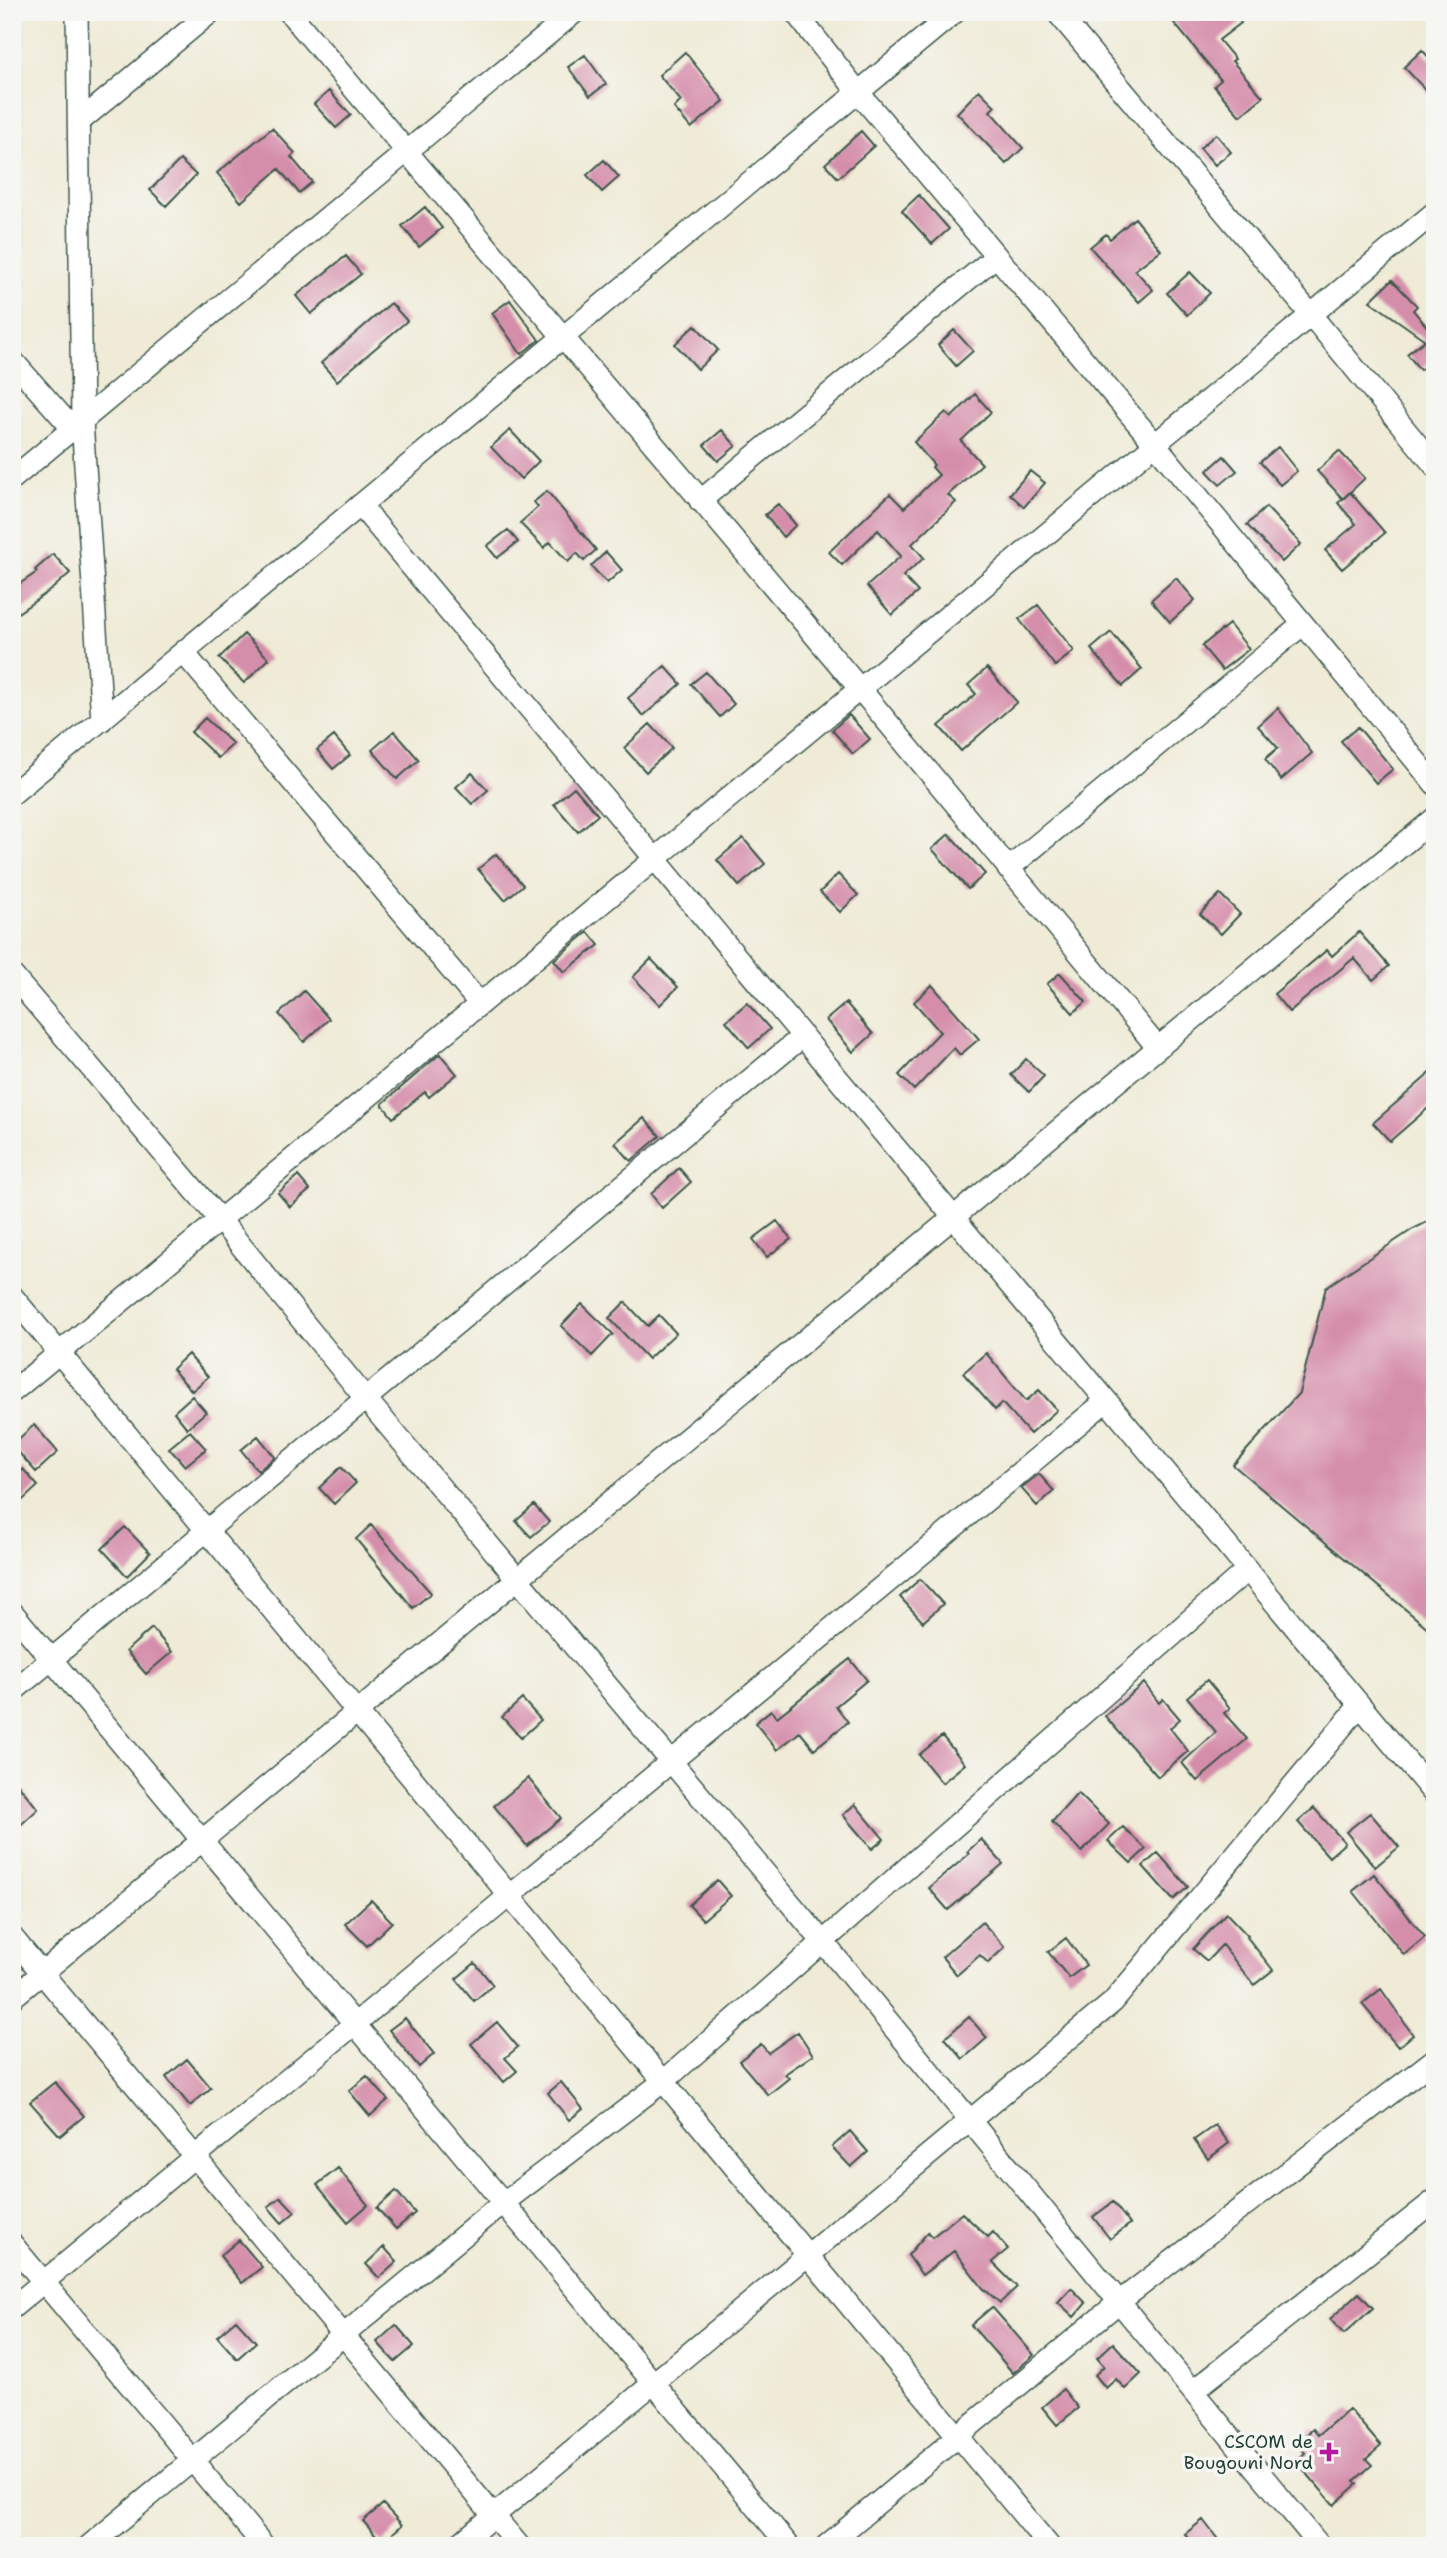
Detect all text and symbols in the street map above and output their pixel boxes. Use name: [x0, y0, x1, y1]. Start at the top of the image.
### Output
place label: CSCOM de Bougouni Nord: [1184, 2430, 1313, 2475]
marker: CSCOM de Bougouni Nord: [1319, 2442, 1339, 2462]

